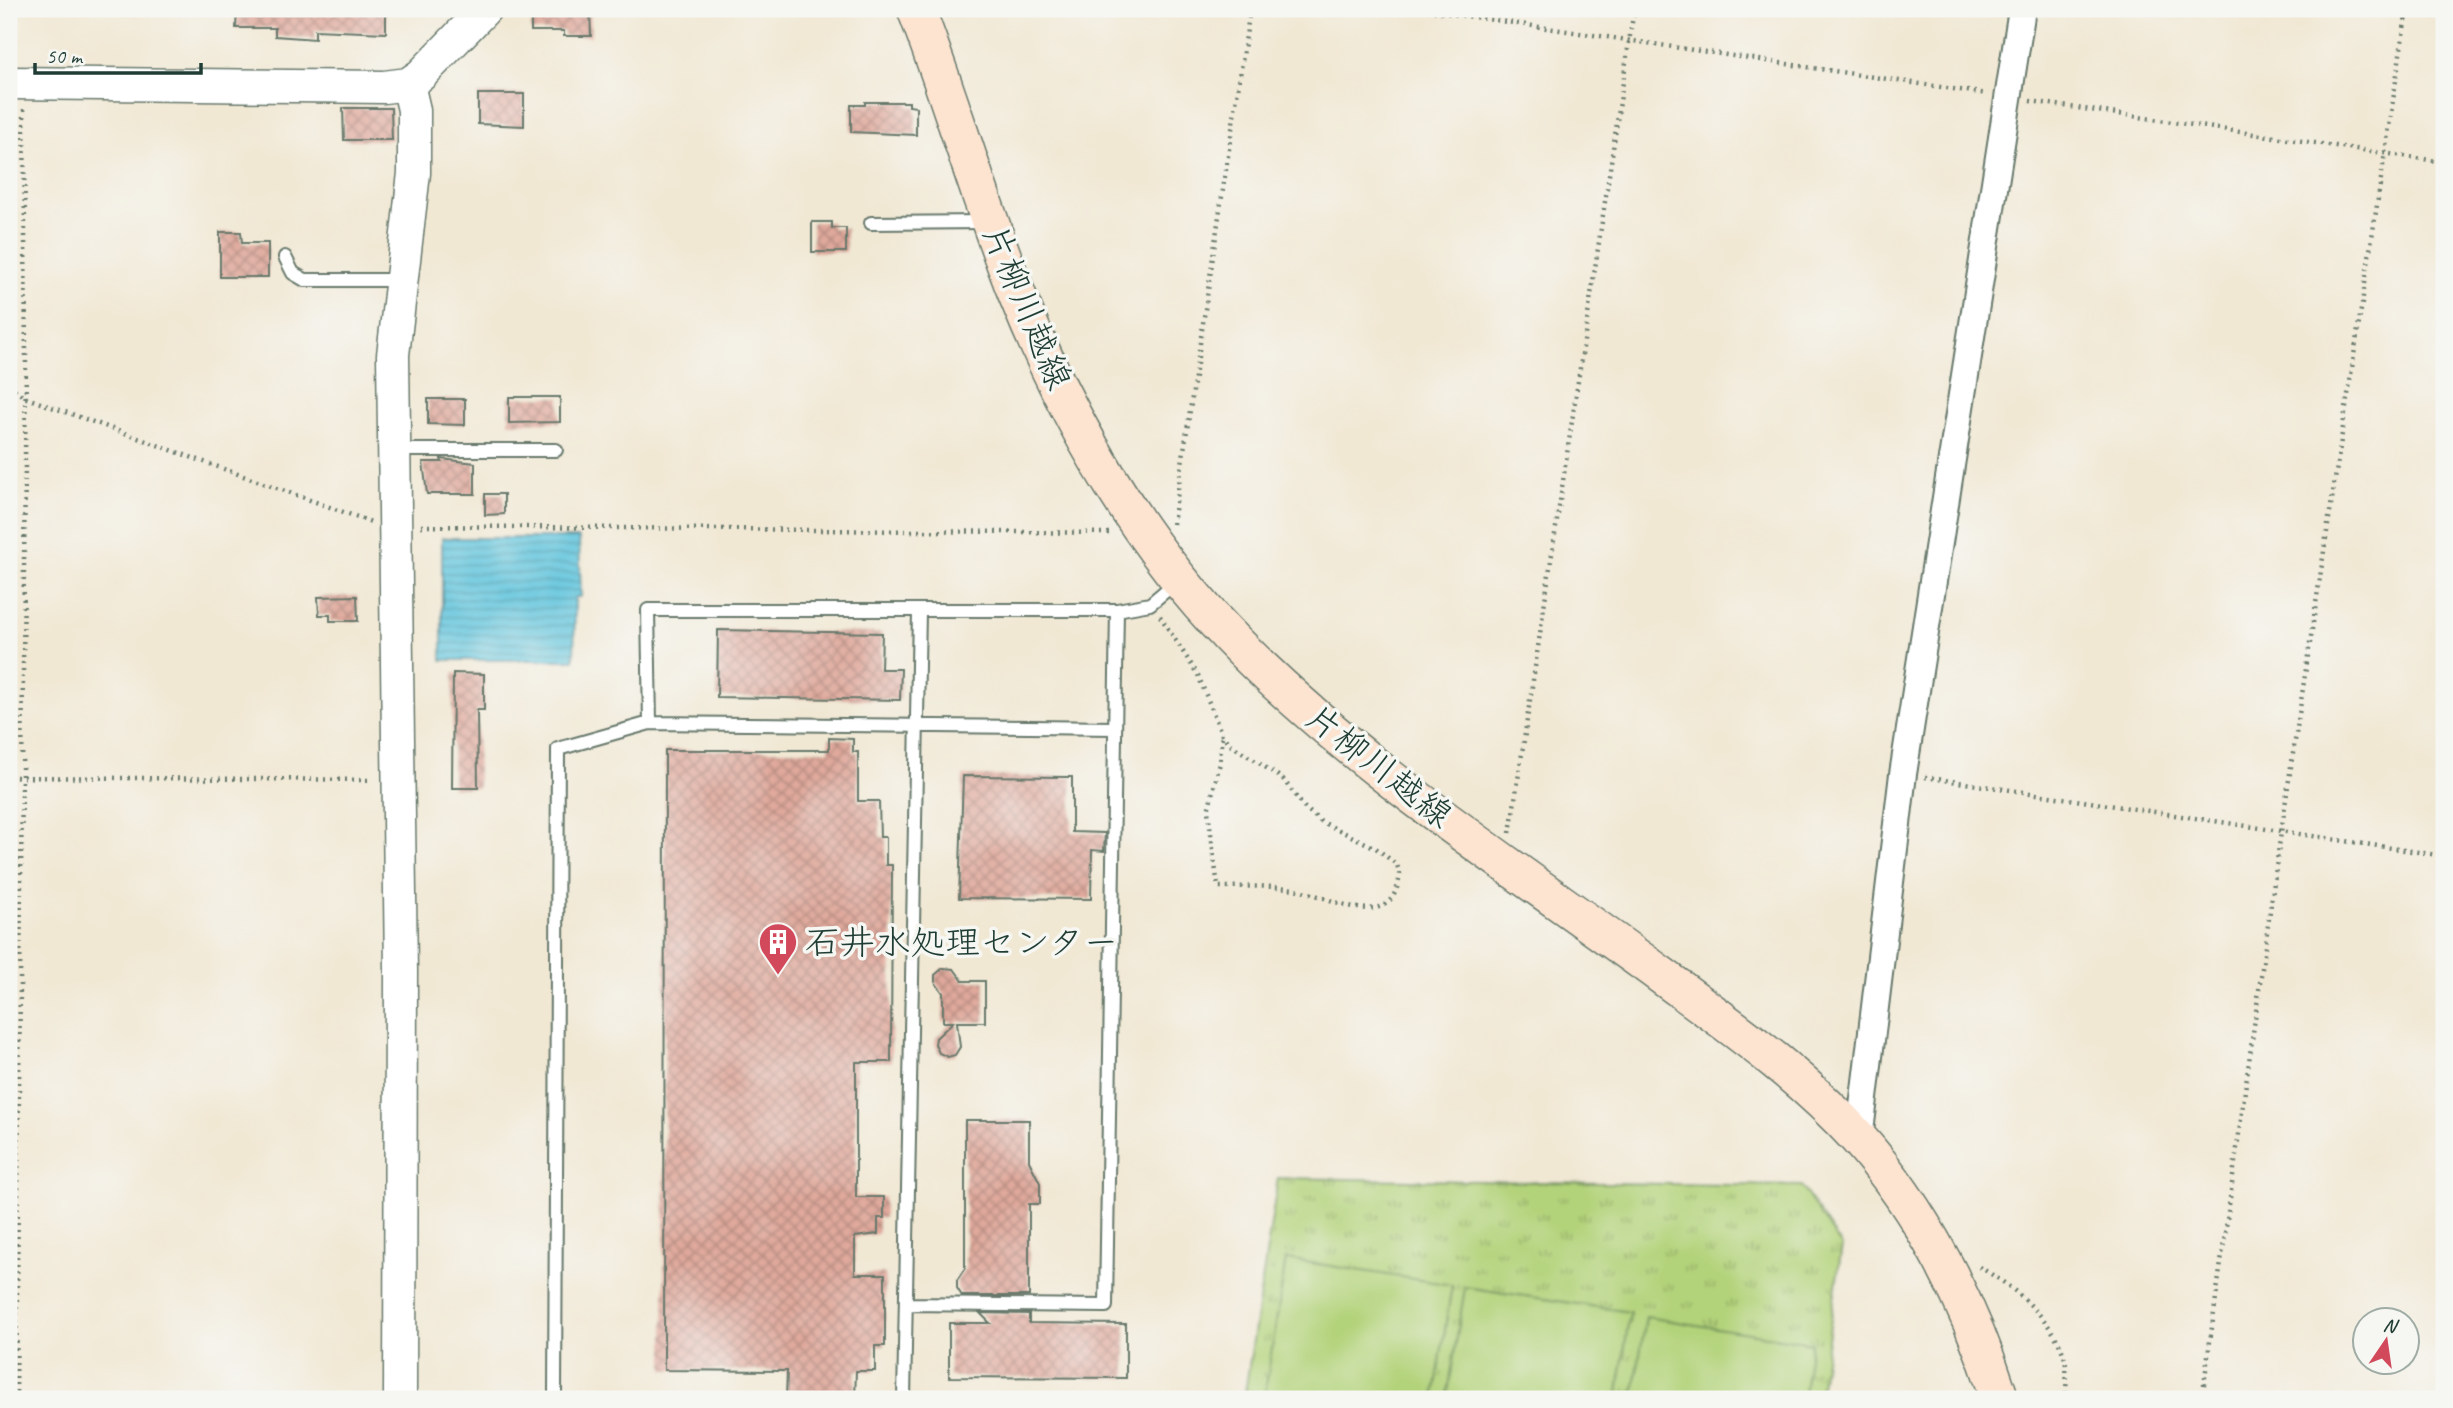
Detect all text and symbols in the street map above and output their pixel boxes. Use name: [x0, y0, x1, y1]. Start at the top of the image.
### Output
scale bar: [35, 32, 201, 76]
text: 50 m: [46, 43, 84, 69]
street label: 片柳川越線: [972, 218, 1082, 396]
street label: 片柳川越線: [1296, 694, 1462, 838]
place label: 石井水処理センター: [805, 920, 1119, 965]
building icon: 石井水処理センター: [757, 921, 799, 976]
north arrow: [2352, 1306, 2422, 1376]
text: N: [2381, 1312, 2401, 1339]

